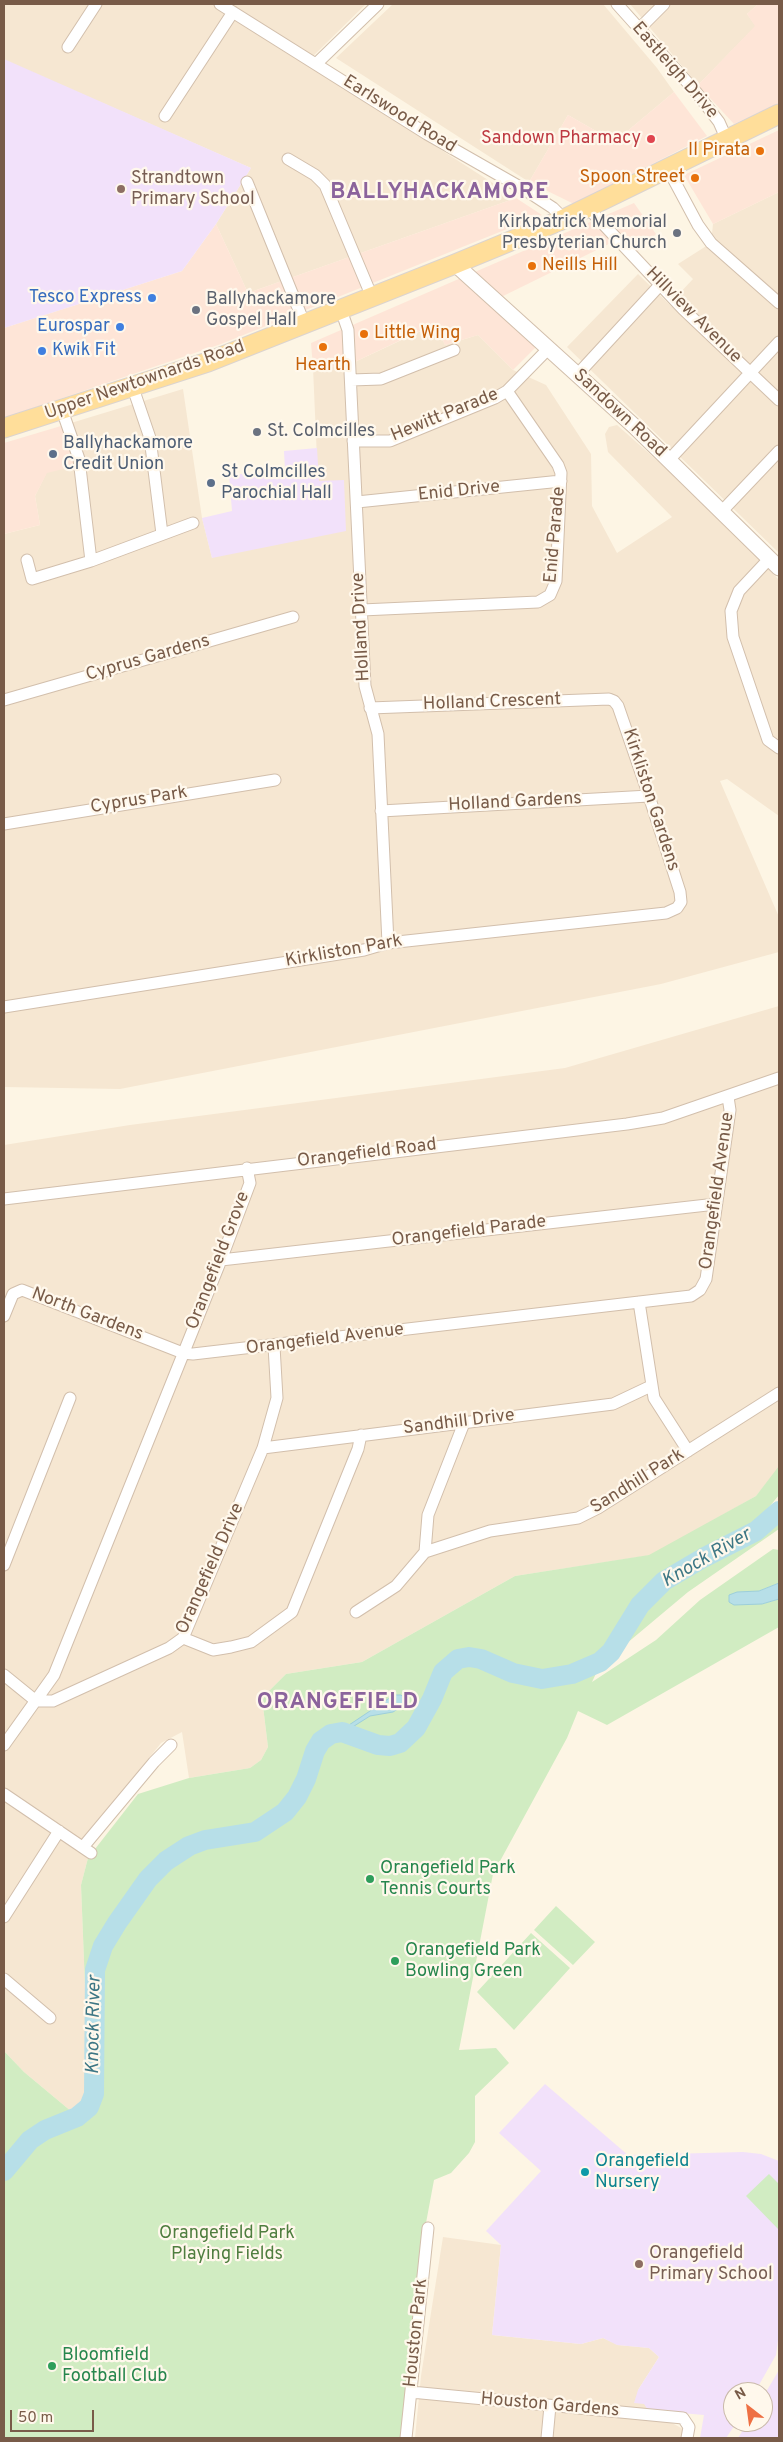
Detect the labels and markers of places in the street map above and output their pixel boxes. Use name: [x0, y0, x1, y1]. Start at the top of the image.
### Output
place label: Sandown Pharmacy: [481, 128, 641, 150]
marker: Sandown Pharmacy: [645, 133, 657, 145]
place label: Il Pirata: [688, 140, 750, 162]
marker: Il Pirata: [754, 145, 766, 157]
place label: Spoon Street: [580, 167, 685, 189]
place label: Strandtown Primary School: [131, 168, 255, 210]
marker: Spoon Street: [689, 172, 701, 184]
marker: Strandtown Primary School: [115, 183, 127, 195]
place label: Kirkpatrick Memorial Presbyterian Church: [498, 212, 667, 254]
marker: Kirkpatrick Memorial Presbyterian Church: [671, 227, 683, 239]
place label: Neills Hill: [542, 255, 618, 277]
marker: Neills Hill: [526, 260, 538, 272]
place label: Tesco Express: [29, 287, 142, 309]
place label: Ballyhackamore Gospel Hall: [206, 289, 336, 332]
marker: Tesco Express: [146, 292, 158, 304]
marker: Ballyhackamore Gospel Hall: [190, 304, 202, 316]
place label: Eurospar: [37, 316, 110, 338]
marker: Eurospar: [114, 321, 126, 333]
place label: Little Wing: [374, 323, 460, 345]
marker: Little Wing: [358, 328, 370, 340]
place label: Kwik Fit: [52, 340, 116, 362]
marker: Hearth: [317, 341, 329, 353]
marker: Kwik Fit: [36, 345, 48, 357]
place label: Hearth: [295, 355, 351, 377]
place label: St. Colmcilles: [267, 421, 375, 443]
marker: St. Colmcilles: [251, 426, 263, 438]
place label: Ballyhackamore Credit Union: [63, 433, 193, 476]
marker: Ballyhackamore Credit Union: [47, 448, 59, 460]
place label: St Colmcilles Parochial Hall: [221, 462, 332, 504]
marker: St Colmcilles Parochial Hall: [205, 477, 217, 489]
place label: Orangefield Park Tennis Courts: [380, 1858, 516, 1900]
marker: Orangefield Park Tennis Courts: [364, 1873, 376, 1885]
place label: Orangefield Park Bowling Green: [405, 1940, 541, 1982]
marker: Orangefield Park Bowling Green: [389, 1955, 401, 1967]
place label: Orangefield Nursery: [595, 2151, 689, 2194]
marker: Orangefield Nursery: [579, 2166, 591, 2178]
place label: Orangefield Primary School: [649, 2243, 773, 2286]
marker: Orangefield Primary School: [633, 2258, 645, 2270]
place label: Bloomfield Football Club: [62, 2345, 167, 2388]
marker: Bloomfield Football Club: [46, 2360, 58, 2372]

